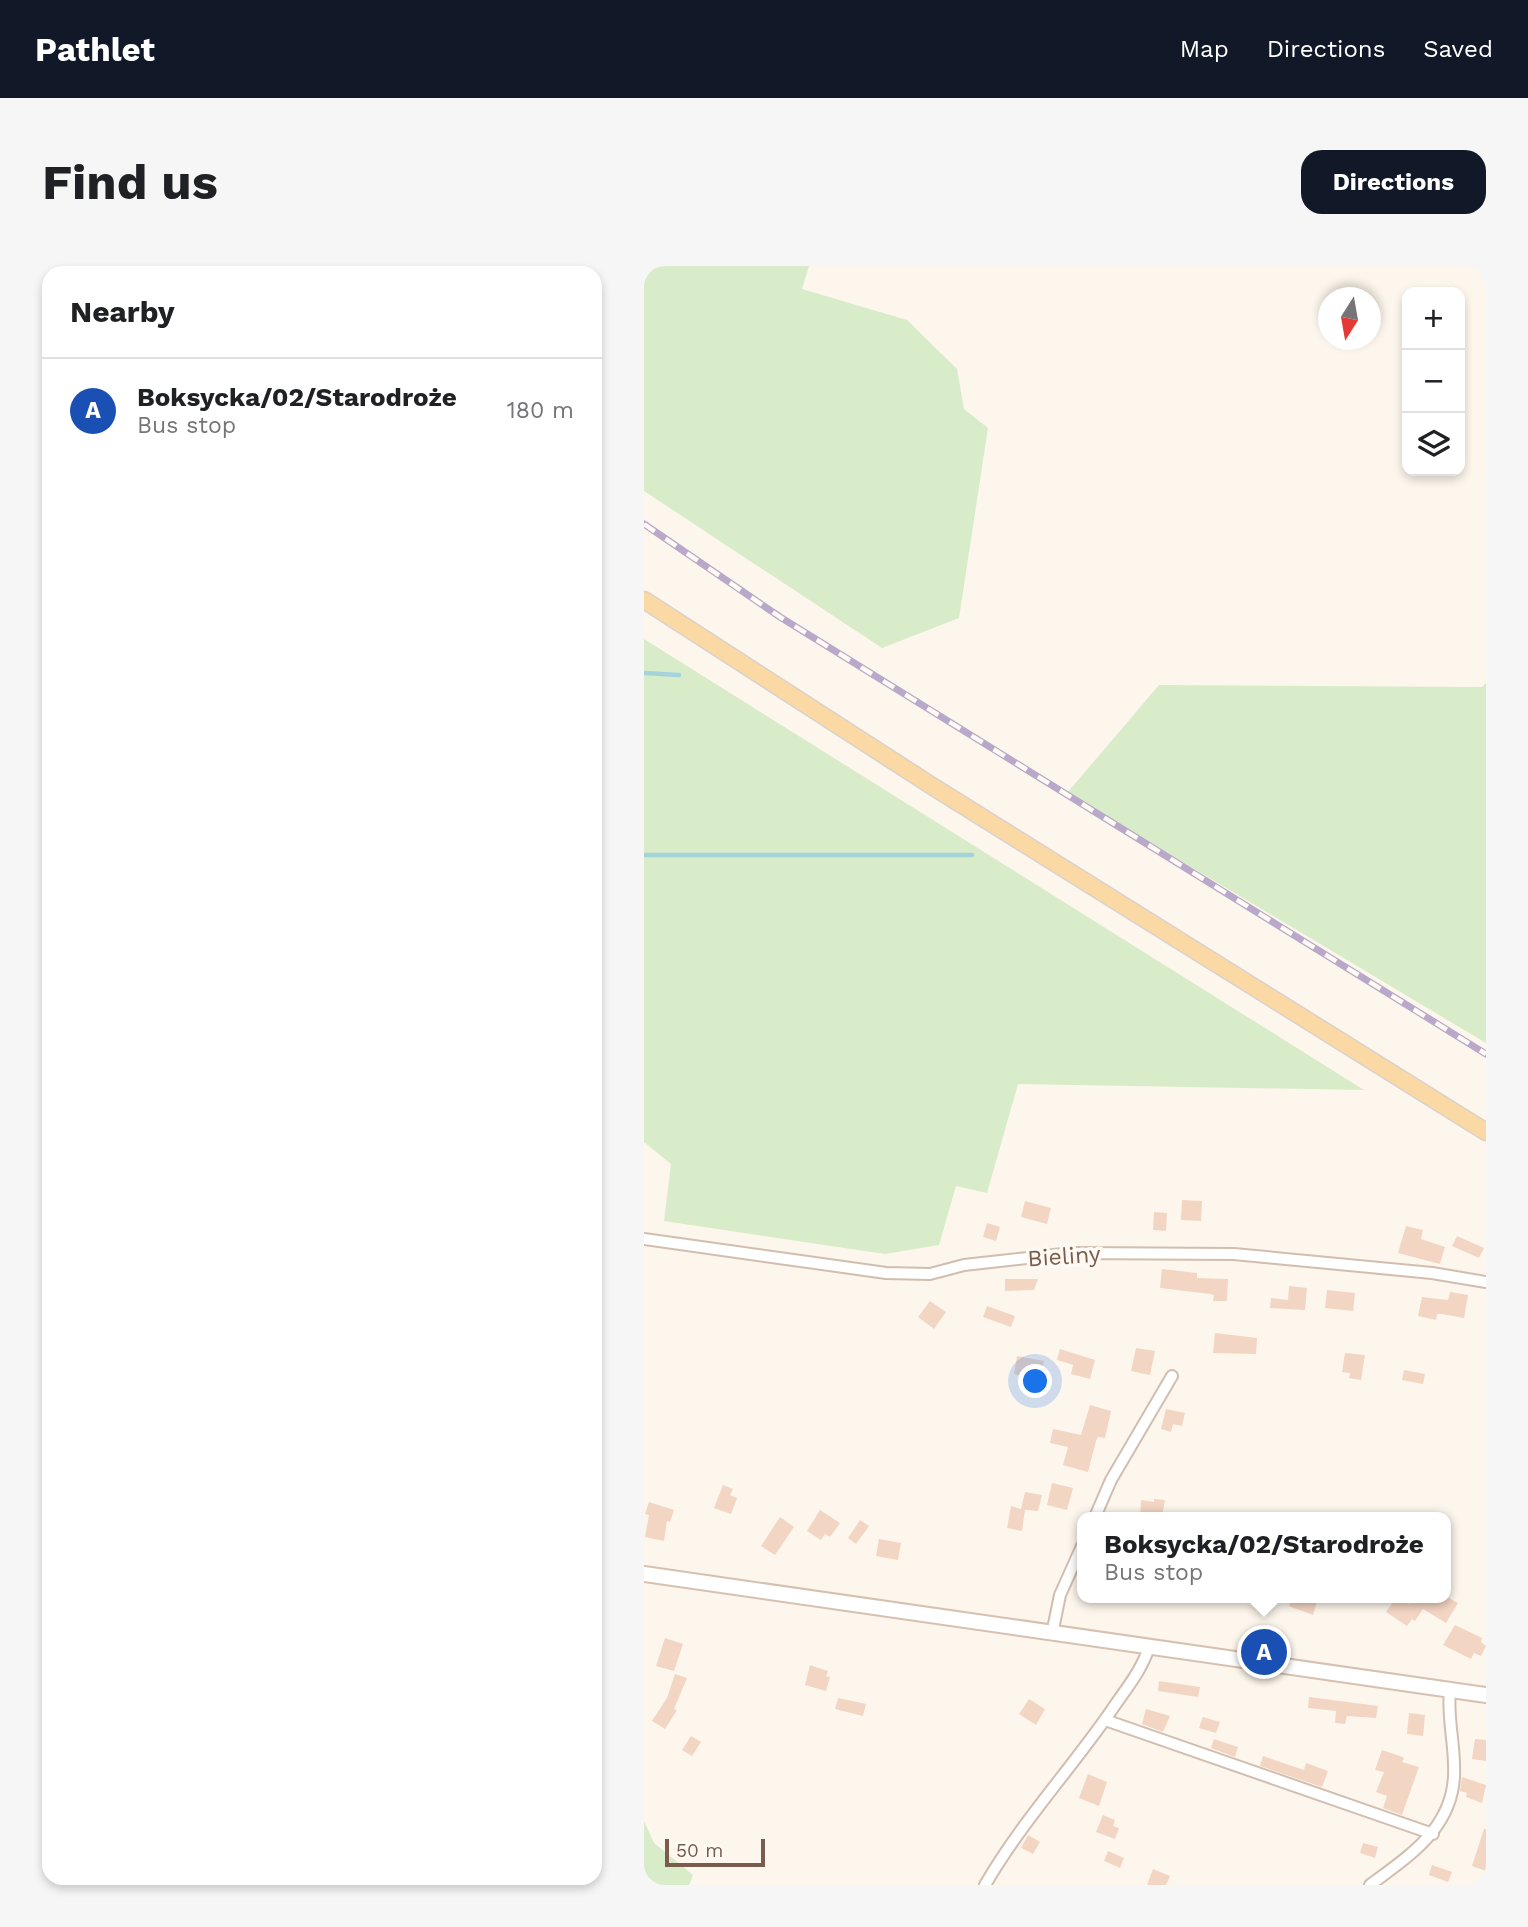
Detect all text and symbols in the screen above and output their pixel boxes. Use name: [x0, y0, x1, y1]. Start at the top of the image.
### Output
text: Pathlet: [35, 30, 155, 69]
text: Map: [1180, 35, 1229, 63]
text: Directions: [1267, 35, 1385, 63]
text: Saved: [1423, 35, 1493, 63]
button: Directions: [1301, 150, 1486, 214]
text: Find us: [42, 153, 218, 211]
north arrow: [1318, 287, 1381, 350]
map controls: [1402, 287, 1465, 476]
button: +: [1402, 287, 1465, 350]
text: Nearby: [70, 294, 175, 329]
button: −: [1402, 350, 1465, 413]
text: Boksycka/02/Starodroże: [137, 382, 457, 412]
text: A: [85, 397, 101, 424]
text: 180 m: [507, 397, 574, 424]
text: Bus stop: [137, 412, 236, 439]
button: layers: [1402, 413, 1465, 476]
street label: Bieliny: [1027, 1240, 1102, 1273]
your location: [1018, 1364, 1052, 1398]
popup: [1077, 1512, 1451, 1603]
text: Boksycka/02/Starodroże: [1104, 1529, 1424, 1559]
text: Bus stop: [1104, 1559, 1203, 1586]
pin: A: [1241, 1626, 1287, 1678]
scale bar: [665, 1836, 765, 1868]
text: 50 m: [676, 1839, 723, 1862]

